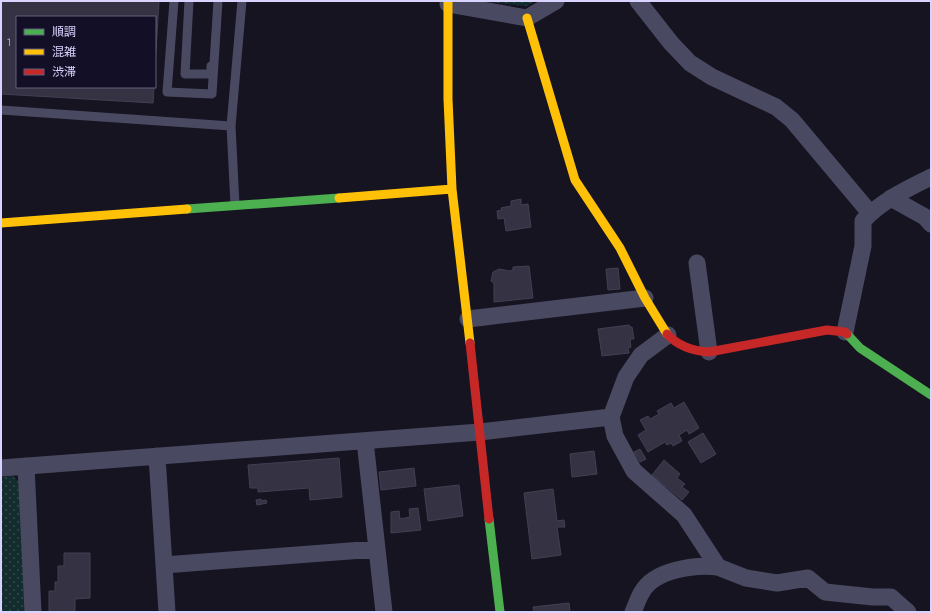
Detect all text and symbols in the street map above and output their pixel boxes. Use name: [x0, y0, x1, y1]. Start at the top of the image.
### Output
legend: [16, 16, 156, 88]
text: 順調: [52, 23, 76, 41]
house number: 1: [7, 35, 11, 50]
text: 混雑: [52, 43, 76, 61]
text: 渋滞: [52, 63, 76, 81]

